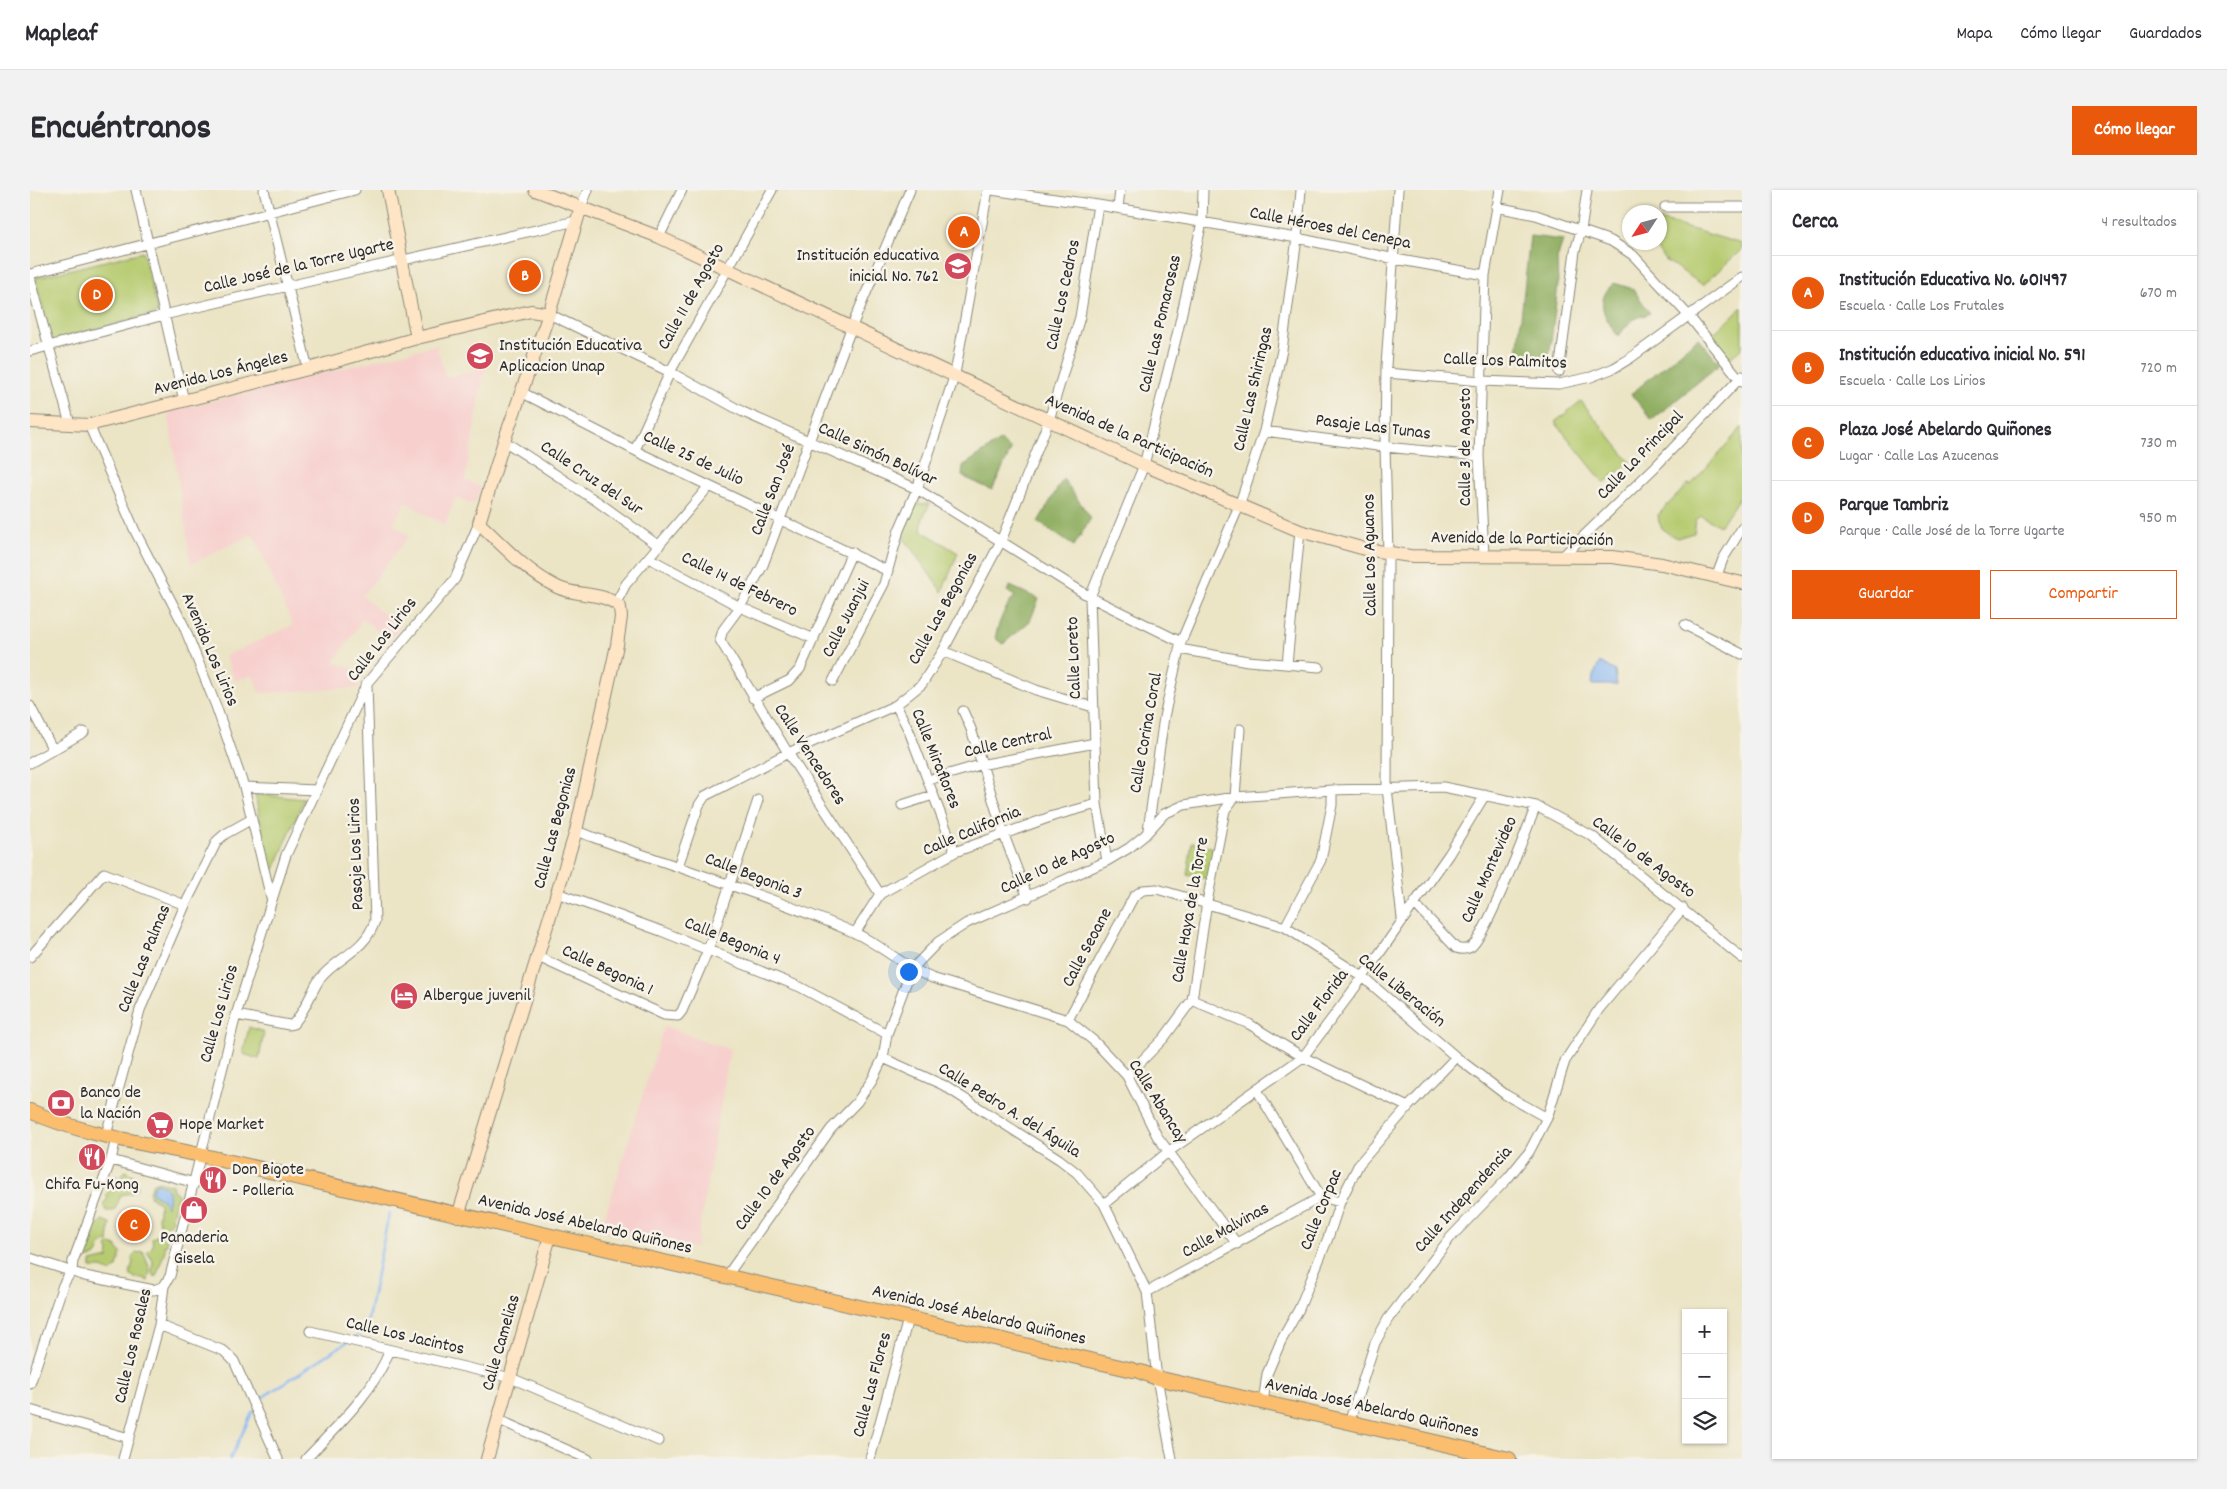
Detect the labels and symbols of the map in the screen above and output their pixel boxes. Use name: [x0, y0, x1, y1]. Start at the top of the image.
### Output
street label: Calle Héroes del Cenepa: [1247, 201, 1413, 257]
north arrow: [1622, 205, 1667, 250]
pin: A: [948, 213, 980, 251]
street label: Calle José de la Torre Ugarte: [201, 233, 397, 301]
street label: Calle Los Cedros: [1040, 237, 1088, 353]
street label: Calle 11 de Agosto: [652, 239, 732, 355]
place label: Institución educativa inicial No. 762: [797, 244, 940, 290]
school or university icon: Institución educativa inicial No. 762: [943, 251, 973, 281]
street label: Calle Las Pomarosas: [1133, 253, 1189, 395]
pin: B: [509, 257, 541, 295]
pin: D: [81, 276, 113, 314]
street label: Calle Las Shiringas: [1228, 324, 1280, 454]
place label: Institución Educativa Aplicacion Unap: [499, 334, 642, 380]
school or university icon: Institución Educativa Aplicacion Unap: [465, 341, 495, 371]
street label: Avenida Los Ángeles: [151, 345, 291, 403]
street label: Calle Los Palmitos: [1443, 347, 1567, 377]
street label: Avenida de la Participación: [1041, 388, 1217, 486]
street label: Calle 3 de Agosto: [1454, 388, 1479, 506]
street label: Calle La Principal: [1592, 405, 1691, 506]
street label: Pasaje Las Tunas: [1314, 409, 1432, 447]
street label: Calle Simón Bolívar: [813, 416, 941, 494]
street label: Calle 25 de Julio: [638, 425, 748, 493]
street label: Calle Cruz del Sur: [535, 435, 648, 523]
street label: Calle San José: [745, 440, 803, 540]
street label: Calle Los Aguanos: [1357, 493, 1385, 617]
street label: Avenida de la Participación: [1431, 526, 1613, 554]
street label: Calle 14 de Febrero: [676, 546, 802, 624]
street label: Calle Las Begonias: [903, 548, 985, 670]
street label: Calle Juanjui: [817, 576, 877, 662]
street label: Avenida Los Lirios: [174, 589, 244, 711]
street label: Calle Los Lirios: [342, 592, 424, 688]
street label: Calle Loreto: [1061, 616, 1089, 700]
street label: Calle Corina Coral: [1124, 670, 1170, 795]
street label: Calle Vencedores: [767, 699, 851, 811]
street label: Calle Miraflores: [904, 705, 966, 813]
street label: Calle Central: [962, 722, 1055, 765]
street label: Calle Las Begonias: [528, 764, 584, 892]
street label: Pasaje Los Lirios: [343, 797, 371, 911]
street label: Calle California: [919, 800, 1025, 864]
street label: Calle 10 de Agosto: [1586, 811, 1700, 905]
street label: Calle Montevideo: [1455, 813, 1525, 927]
street label: Calle 10 de Agosto: [996, 826, 1120, 902]
street label: Calle Haya de la Torre: [1166, 835, 1216, 985]
street label: Calle Begonia 3: [701, 847, 805, 907]
street label: Calle Las Palmas: [112, 901, 178, 1017]
street label: Calle Seoane: [1057, 904, 1119, 992]
street label: Calle Begonia 4: [680, 911, 784, 973]
street label: Calle Begonia 1: [557, 939, 657, 1003]
street label: Calle Liberación: [1352, 948, 1450, 1034]
your location: [896, 959, 922, 985]
street label: Calle Los Lirios: [194, 962, 246, 1066]
street label: Calle Florida: [1284, 964, 1356, 1048]
hotel icon: Albergue juvenil: [389, 981, 419, 1011]
place label: Albergue juvenil: [423, 984, 532, 1009]
street label: Calle Abancay: [1121, 1055, 1193, 1150]
street label: Calle Pedro A. del Águila: [933, 1057, 1086, 1165]
place label: Banco de la Nación: [80, 1081, 141, 1127]
bank icon: Banco de la Nación: [46, 1088, 76, 1118]
supermarket icon: Hope Market: [145, 1110, 175, 1140]
place label: Hope Market: [179, 1113, 265, 1138]
street label: Calle 10 de Agosto: [729, 1121, 823, 1237]
street label: Calle Independencia: [1409, 1141, 1519, 1259]
restaurant icon: Chifa Fu-Kong: [77, 1142, 107, 1172]
place label: Don Bigote - Polleria: [232, 1158, 304, 1204]
restaurant icon: Don Bigote - Polleria: [198, 1165, 228, 1195]
street label: Calle Corpac: [1294, 1166, 1350, 1254]
place label: Chifa Fu-Kong: [45, 1173, 139, 1198]
street label: Avenida José Abelardo Quiñones: [475, 1188, 695, 1262]
shop icon: Panaderia Gisela: [179, 1195, 209, 1225]
street label: Calle Malvinas: [1178, 1197, 1274, 1265]
pin: C: [118, 1206, 150, 1244]
place label: Panaderia Gisela: [160, 1226, 229, 1272]
street label: Avenida José Abelardo Quiñones: [869, 1279, 1089, 1353]
street label: Calle Los Rosales: [109, 1286, 159, 1406]
street label: Calle Camelias: [476, 1292, 528, 1394]
street label: Calle Los Jacintos: [343, 1311, 467, 1363]
street label: Calle Las Flores: [847, 1330, 899, 1440]
street label: Avenida José Abelardo Quiñones: [1262, 1372, 1482, 1446]

